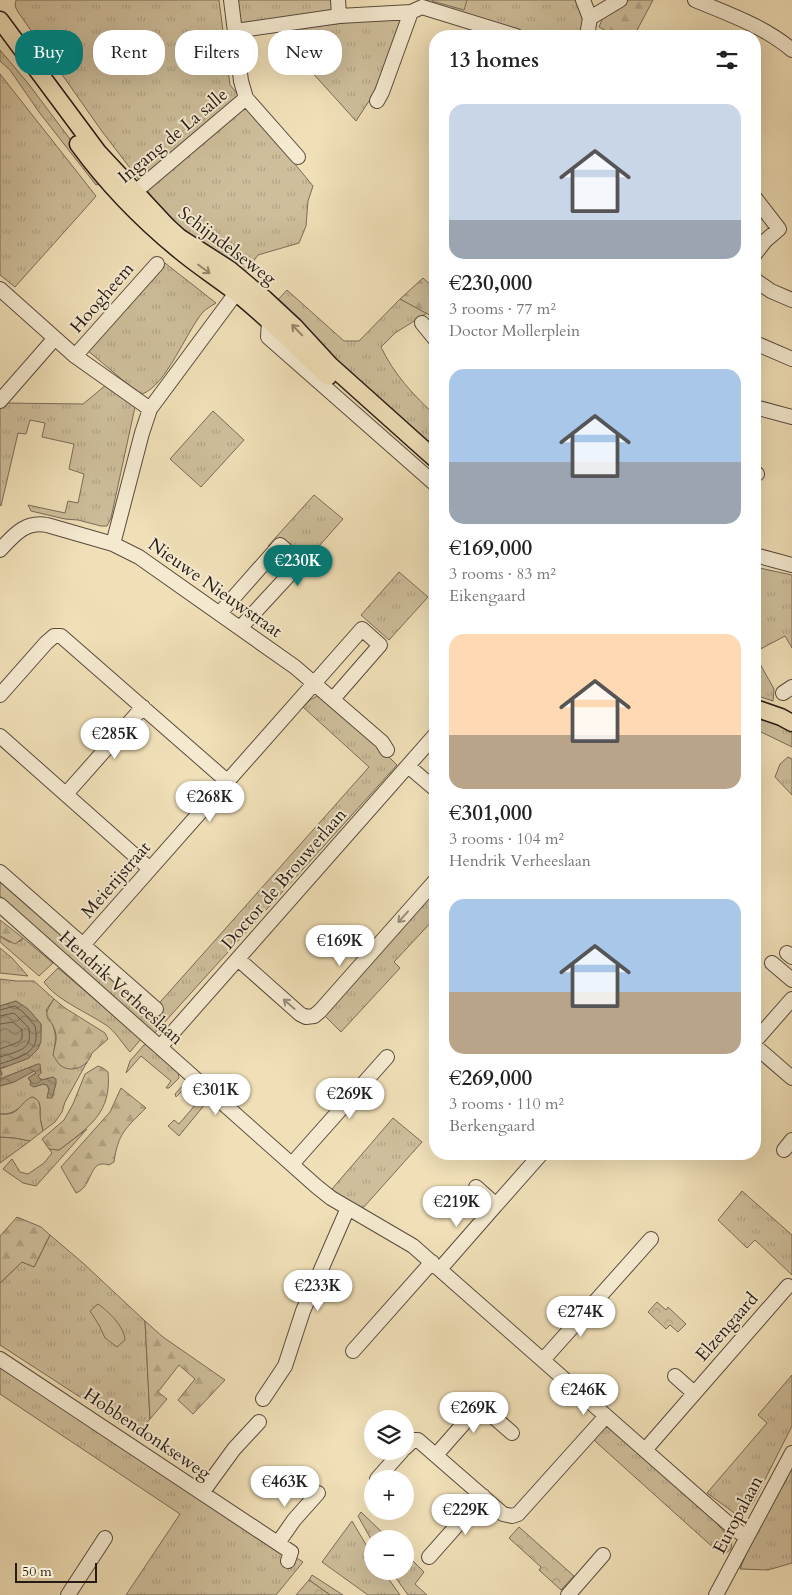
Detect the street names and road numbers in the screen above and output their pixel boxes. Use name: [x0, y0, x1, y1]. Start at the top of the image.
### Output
street label: Ingang de La salle: [113, 83, 233, 189]
street label: Schijndelseweg: [173, 201, 282, 292]
street label: Hoogheem: [64, 257, 140, 339]
street label: Nieuwe Nieuwstraat: [143, 532, 287, 644]
street label: Doctor de Brouwerlaan: [216, 802, 353, 955]
street label: Meierijstraat: [76, 836, 157, 924]
street label: Hendrik Verheeslaan: [53, 925, 189, 1051]
street label: Elzengaard: [690, 1287, 764, 1367]
street label: Hobbendonkseweg: [78, 1382, 216, 1486]
street label: Europalaan: [707, 1471, 769, 1558]

